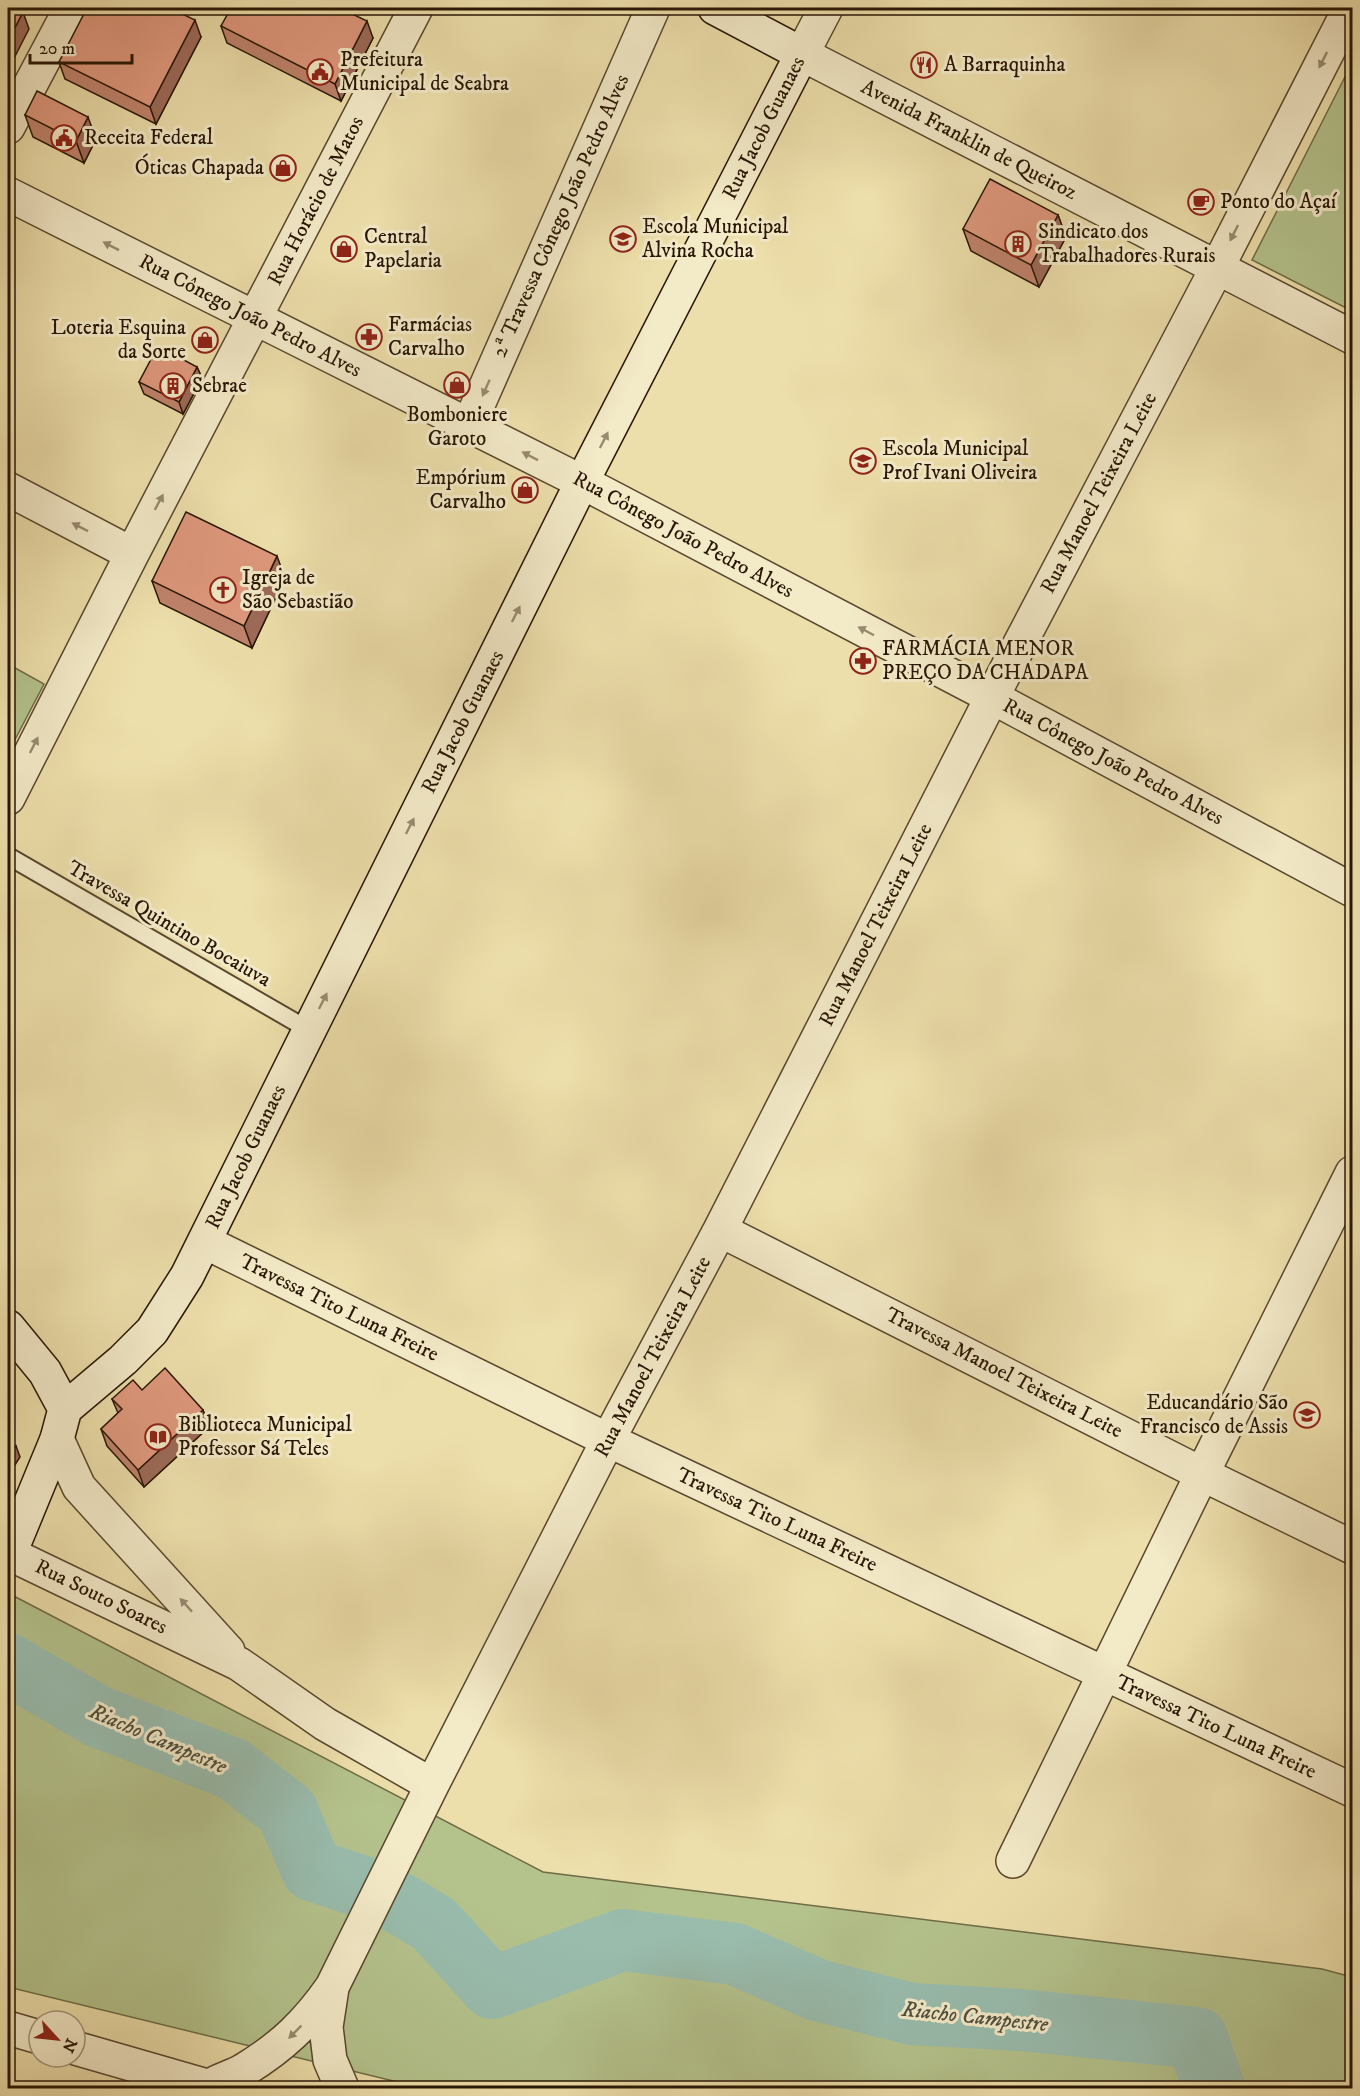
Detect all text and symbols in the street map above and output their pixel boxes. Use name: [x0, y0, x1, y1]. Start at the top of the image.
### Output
scale bar: [30, 27, 132, 65]
text: 20 m: [39, 38, 75, 60]
place label: Prefeitura Municipal de Seabra: [340, 47, 509, 97]
restaurant icon: A Barraquinha: [909, 50, 939, 80]
one-way arrow: [1318, 51, 1328, 68]
street label: Rua Jacob Guanaes: [717, 52, 811, 204]
place label: A Barraquinha: [944, 52, 1066, 78]
public building icon: Prefeitura Municipal de Seabra: [305, 57, 335, 87]
street label: 2ª Travessa Cônego João Pedro Alves: [487, 70, 635, 362]
street label: Avenida Franklin de Queiroz: [857, 74, 1081, 206]
street label: Rua Horácio de Matos: [262, 112, 370, 290]
public building icon: Receita Federal: [49, 123, 79, 153]
place label: Receita Federal: [84, 125, 214, 151]
place label: Óticas Chapada: [135, 153, 264, 181]
shop icon: Óticas Chapada: [268, 153, 298, 183]
cafe icon: Ponto do Açaí: [1186, 187, 1216, 217]
place label: Ponto do Açaí: [1220, 189, 1338, 215]
place label: Escola Municipal Alvina Rocha: [642, 214, 789, 264]
place label: Sindicato dos Trabalhadores Rurais: [1038, 219, 1215, 269]
place label: Central Papelaria: [364, 224, 442, 274]
school or university icon: Escola Municipal Alvina Rocha: [608, 224, 638, 254]
one-way arrow: [1230, 225, 1239, 242]
building icon: Sindicato dos Trabalhadores Rurais: [1003, 229, 1033, 259]
shop icon: Central Papelaria: [329, 234, 359, 264]
one-way arrow: [103, 242, 120, 251]
street label: Rua Cônego João Pedro Alves: [134, 249, 366, 383]
place label: Farmácias Carvalho: [388, 312, 472, 362]
place label: Loteria Esquina da Sorte: [51, 315, 186, 365]
pharmacy icon: Farmácias Carvalho: [354, 322, 384, 352]
shop icon: Loteria Esquina da Sorte: [190, 325, 220, 355]
shop icon: Bomboniere Garoto: [442, 370, 472, 400]
building icon: Sebrae: [158, 371, 188, 401]
place label: Sebrae: [192, 373, 247, 399]
one-way arrow: [481, 379, 491, 397]
street label: Rua Manoel Teixeira Leite: [1035, 388, 1163, 598]
place label: Bomboniere Garoto: [407, 402, 508, 452]
one-way arrow: [599, 431, 609, 448]
place label: Escola Municipal Prof Ivani Oliveira: [882, 436, 1037, 486]
school or university icon: Escola Municipal Prof Ivani Oliveira: [848, 446, 878, 476]
one-way arrow: [521, 451, 539, 461]
place label: Empórium Carvalho: [416, 465, 506, 515]
street label: Rua Cônego João Pedro Alves: [568, 466, 798, 604]
shop icon: Empórium Carvalho: [510, 475, 540, 505]
one-way arrow: [154, 493, 164, 510]
one-way arrow: [71, 522, 88, 532]
place label: Igreja de São Sebastião: [242, 565, 353, 615]
church icon: Igreja de São Sebastião: [208, 575, 238, 605]
one-way arrow: [512, 606, 521, 623]
one-way arrow: [857, 626, 874, 636]
place label: FARMÁCIA MENOR PREÇO DA CHADAPA: [882, 634, 1089, 686]
street label: Rua Jacob Guanaes: [416, 646, 510, 798]
pharmacy icon: FARMÁCIA MENOR PREÇO DA CHADAPA: [848, 646, 878, 676]
street label: Rua Cônego João Pedro Alves: [998, 693, 1228, 831]
one-way arrow: [29, 737, 39, 754]
one-way arrow: [406, 818, 415, 835]
street label: Rua Manoel Teixeira Leite: [813, 819, 939, 1031]
street label: Travessa Quintino Bocaiuva: [63, 855, 275, 993]
one-way arrow: [319, 992, 328, 1009]
street label: Rua Jacob Guanaes: [200, 1081, 292, 1233]
street label: Travessa Tito Luna Freire: [235, 1248, 443, 1368]
street label: Rua Manoel Teixeira Leite: [589, 1252, 717, 1462]
street label: Travessa Manoel Teixeira Leite: [881, 1302, 1127, 1444]
place label: Educandário São Francisco de Assis: [1140, 1390, 1288, 1440]
school or university icon: Educandário São Francisco de Assis: [1292, 1400, 1322, 1430]
place label: Biblioteca Municipal Professor Sá Teles: [178, 1412, 352, 1462]
library icon: Biblioteca Municipal Professor Sá Teles: [143, 1422, 173, 1452]
street label: Travessa Tito Luna Freire: [673, 1462, 882, 1578]
street label: Rua Souto Soares: [31, 1554, 171, 1640]
one-way arrow: [179, 1598, 193, 1612]
street label: Travessa Tito Luna Freire: [1112, 1669, 1321, 1785]
water label: Riacho Campestre: [84, 1698, 231, 1780]
water label: Riacho Campestre: [900, 1996, 1050, 2038]
north arrow: [27, 2009, 87, 2069]
one-way arrow: [289, 2024, 303, 2038]
text: N: [58, 2035, 81, 2056]

